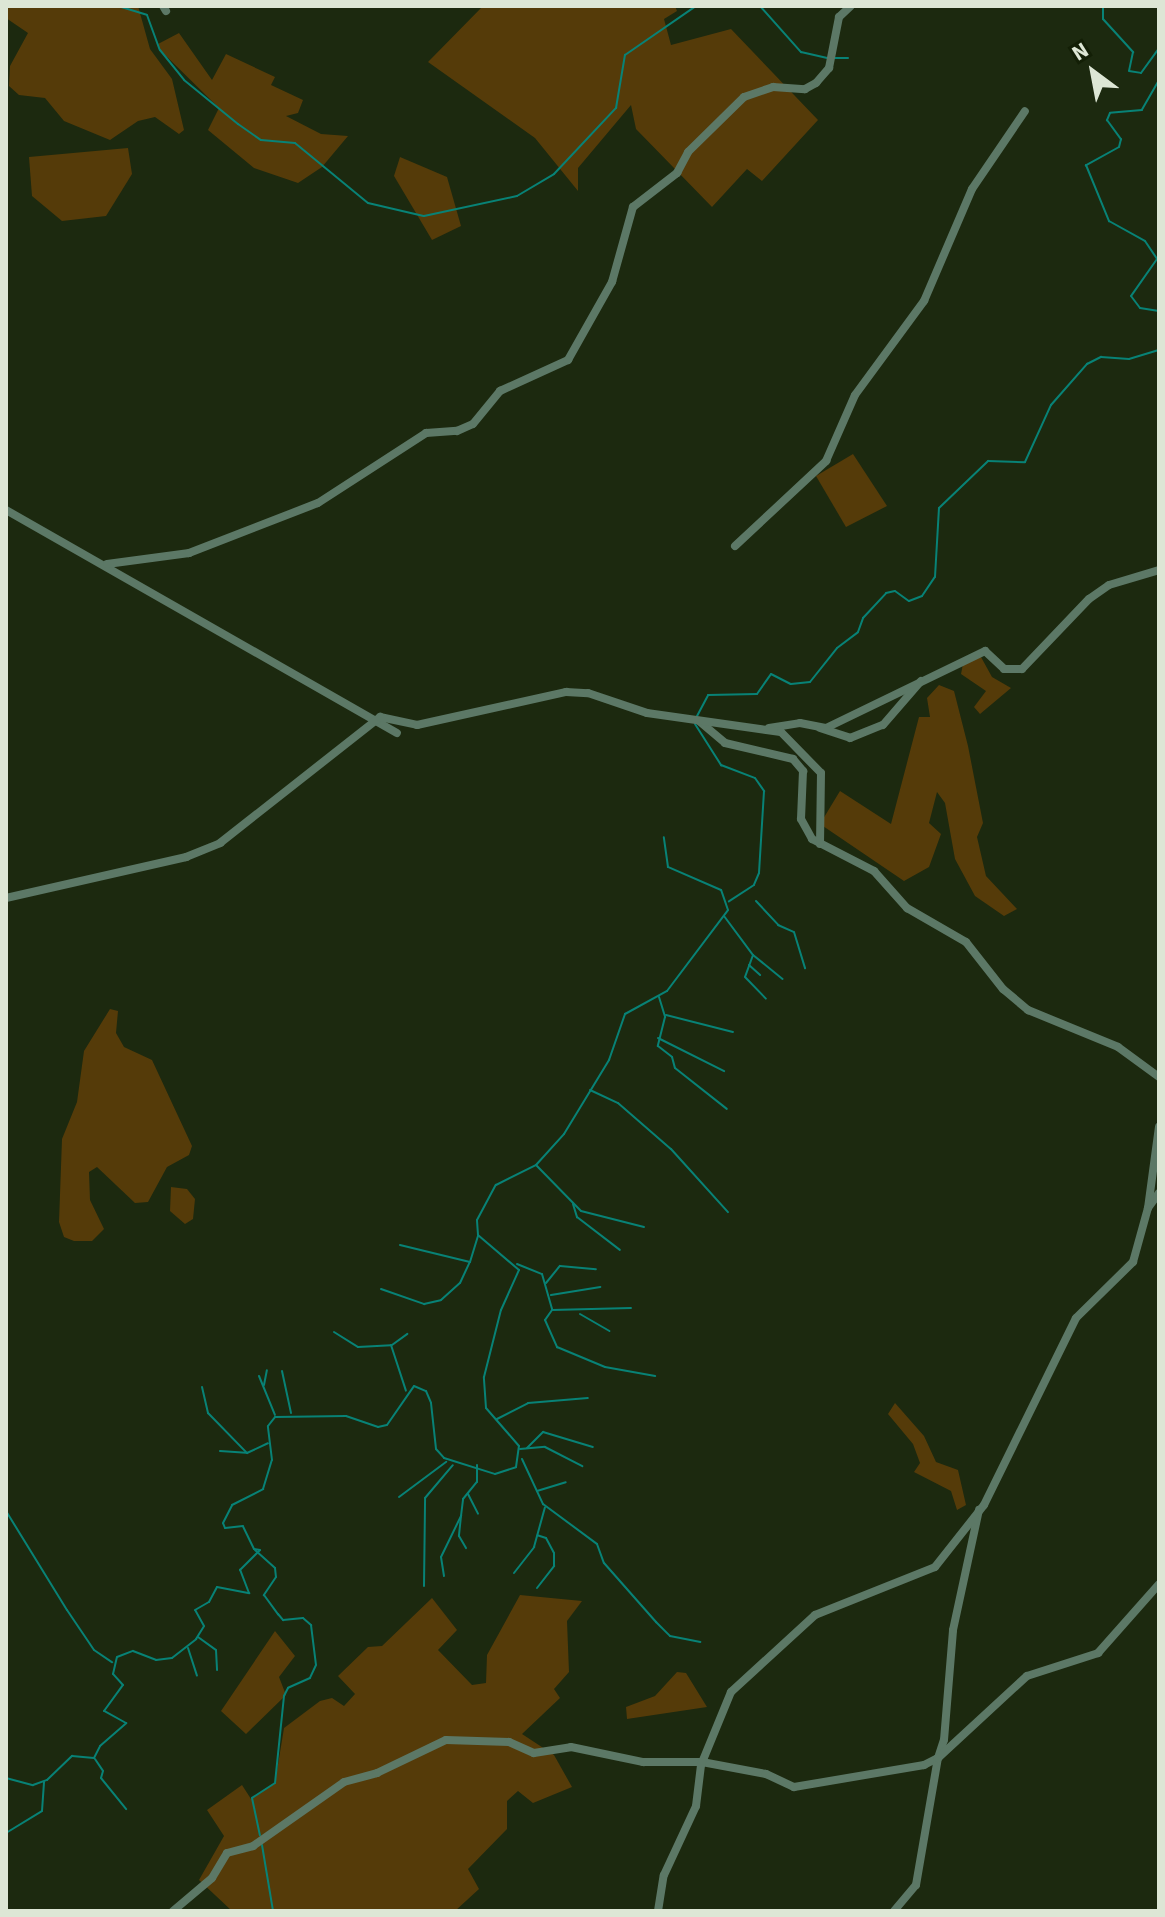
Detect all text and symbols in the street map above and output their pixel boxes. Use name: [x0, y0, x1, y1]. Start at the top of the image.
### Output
north arrow: [1053, 32, 1133, 112]
text: N: [1066, 34, 1095, 69]

